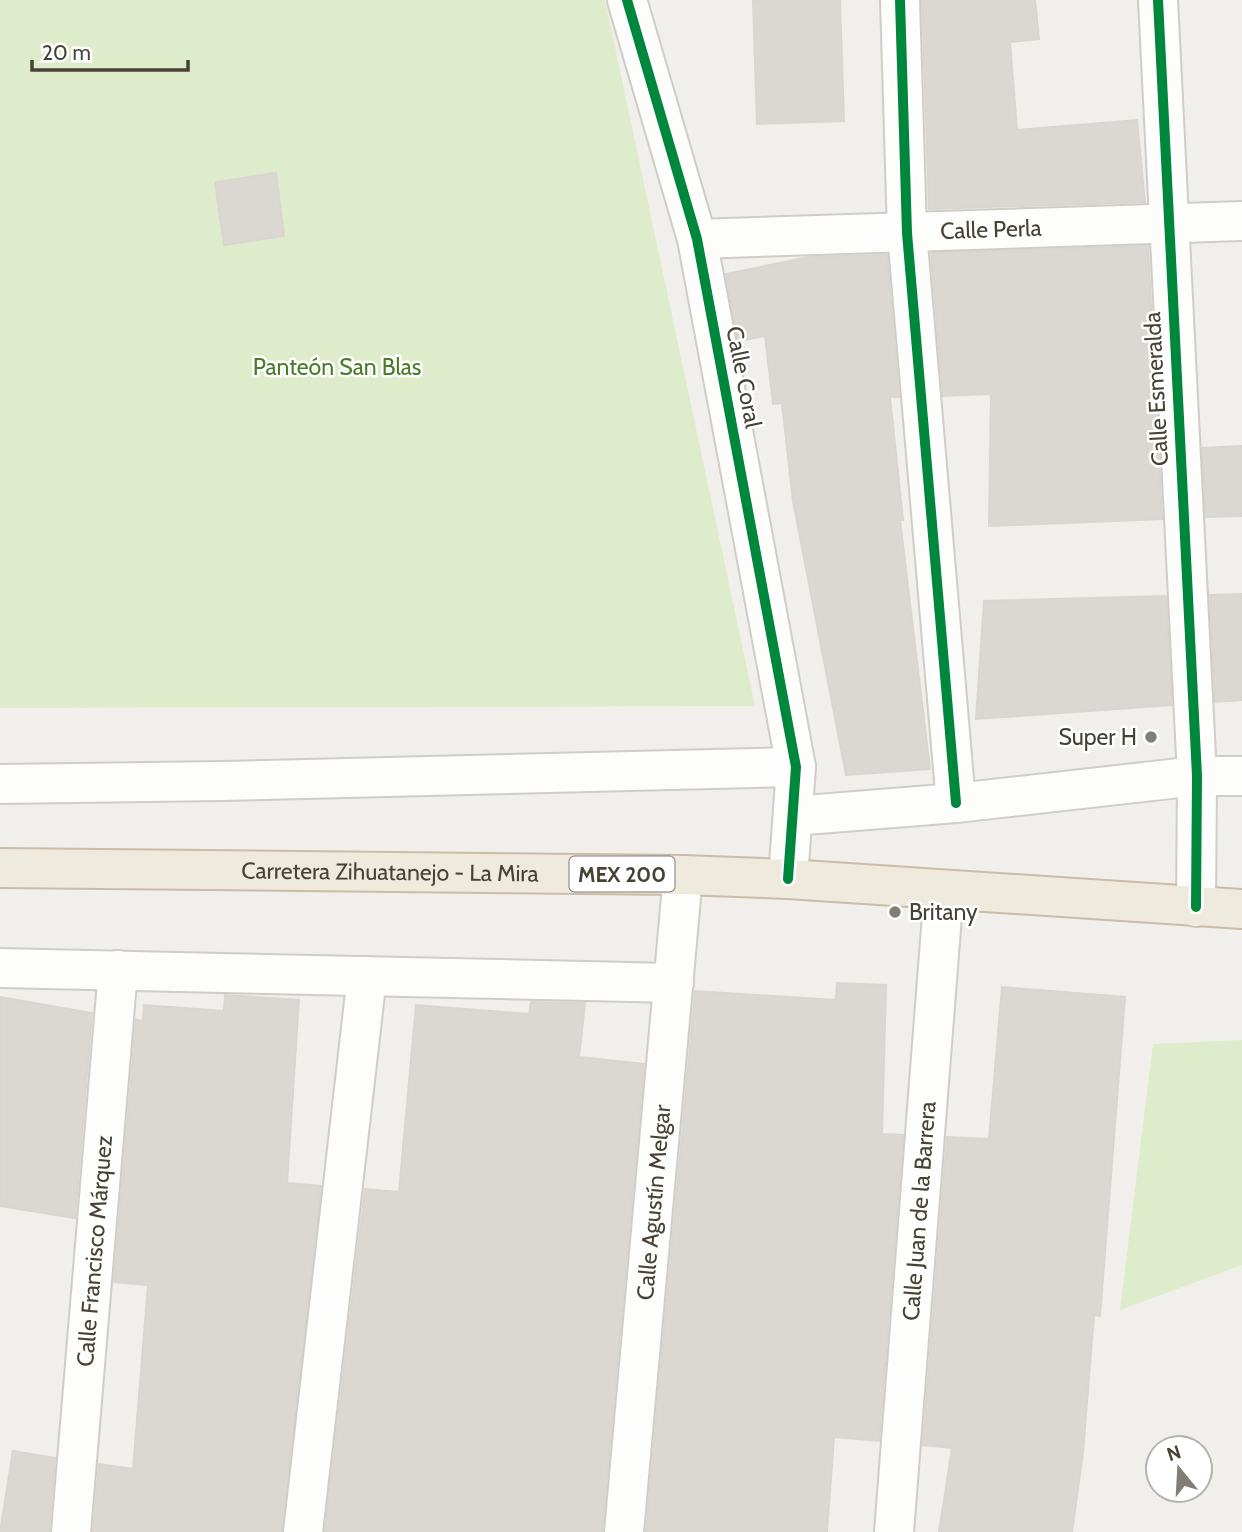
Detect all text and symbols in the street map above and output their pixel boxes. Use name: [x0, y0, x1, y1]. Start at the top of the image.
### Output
scale bar: [32, 28, 187, 72]
text: 20 m: [42, 40, 91, 65]
street label: Calle Perla: [940, 214, 1042, 245]
street label: Calle Esmeralda: [1138, 311, 1174, 467]
street label: Calle Coral: [720, 324, 768, 431]
park label: Panteón San Blas: [253, 353, 421, 381]
place label: Super H: [1058, 723, 1137, 751]
marker: Super H: [1143, 729, 1159, 745]
street label: Carretera Zihuatanejo - La Mira: [241, 856, 539, 888]
road number: MEX 200: [570, 856, 674, 892]
place label: Britany: [909, 898, 978, 926]
marker: Britany: [887, 904, 903, 920]
street label: Calle Juan de la Barrera: [896, 1100, 942, 1322]
street label: Calle Agustín Melgar: [631, 1103, 676, 1301]
street label: Calle Francisco Márquez: [71, 1134, 118, 1368]
north arrow: [1144, 1434, 1214, 1504]
text: N: [1164, 1440, 1184, 1466]

